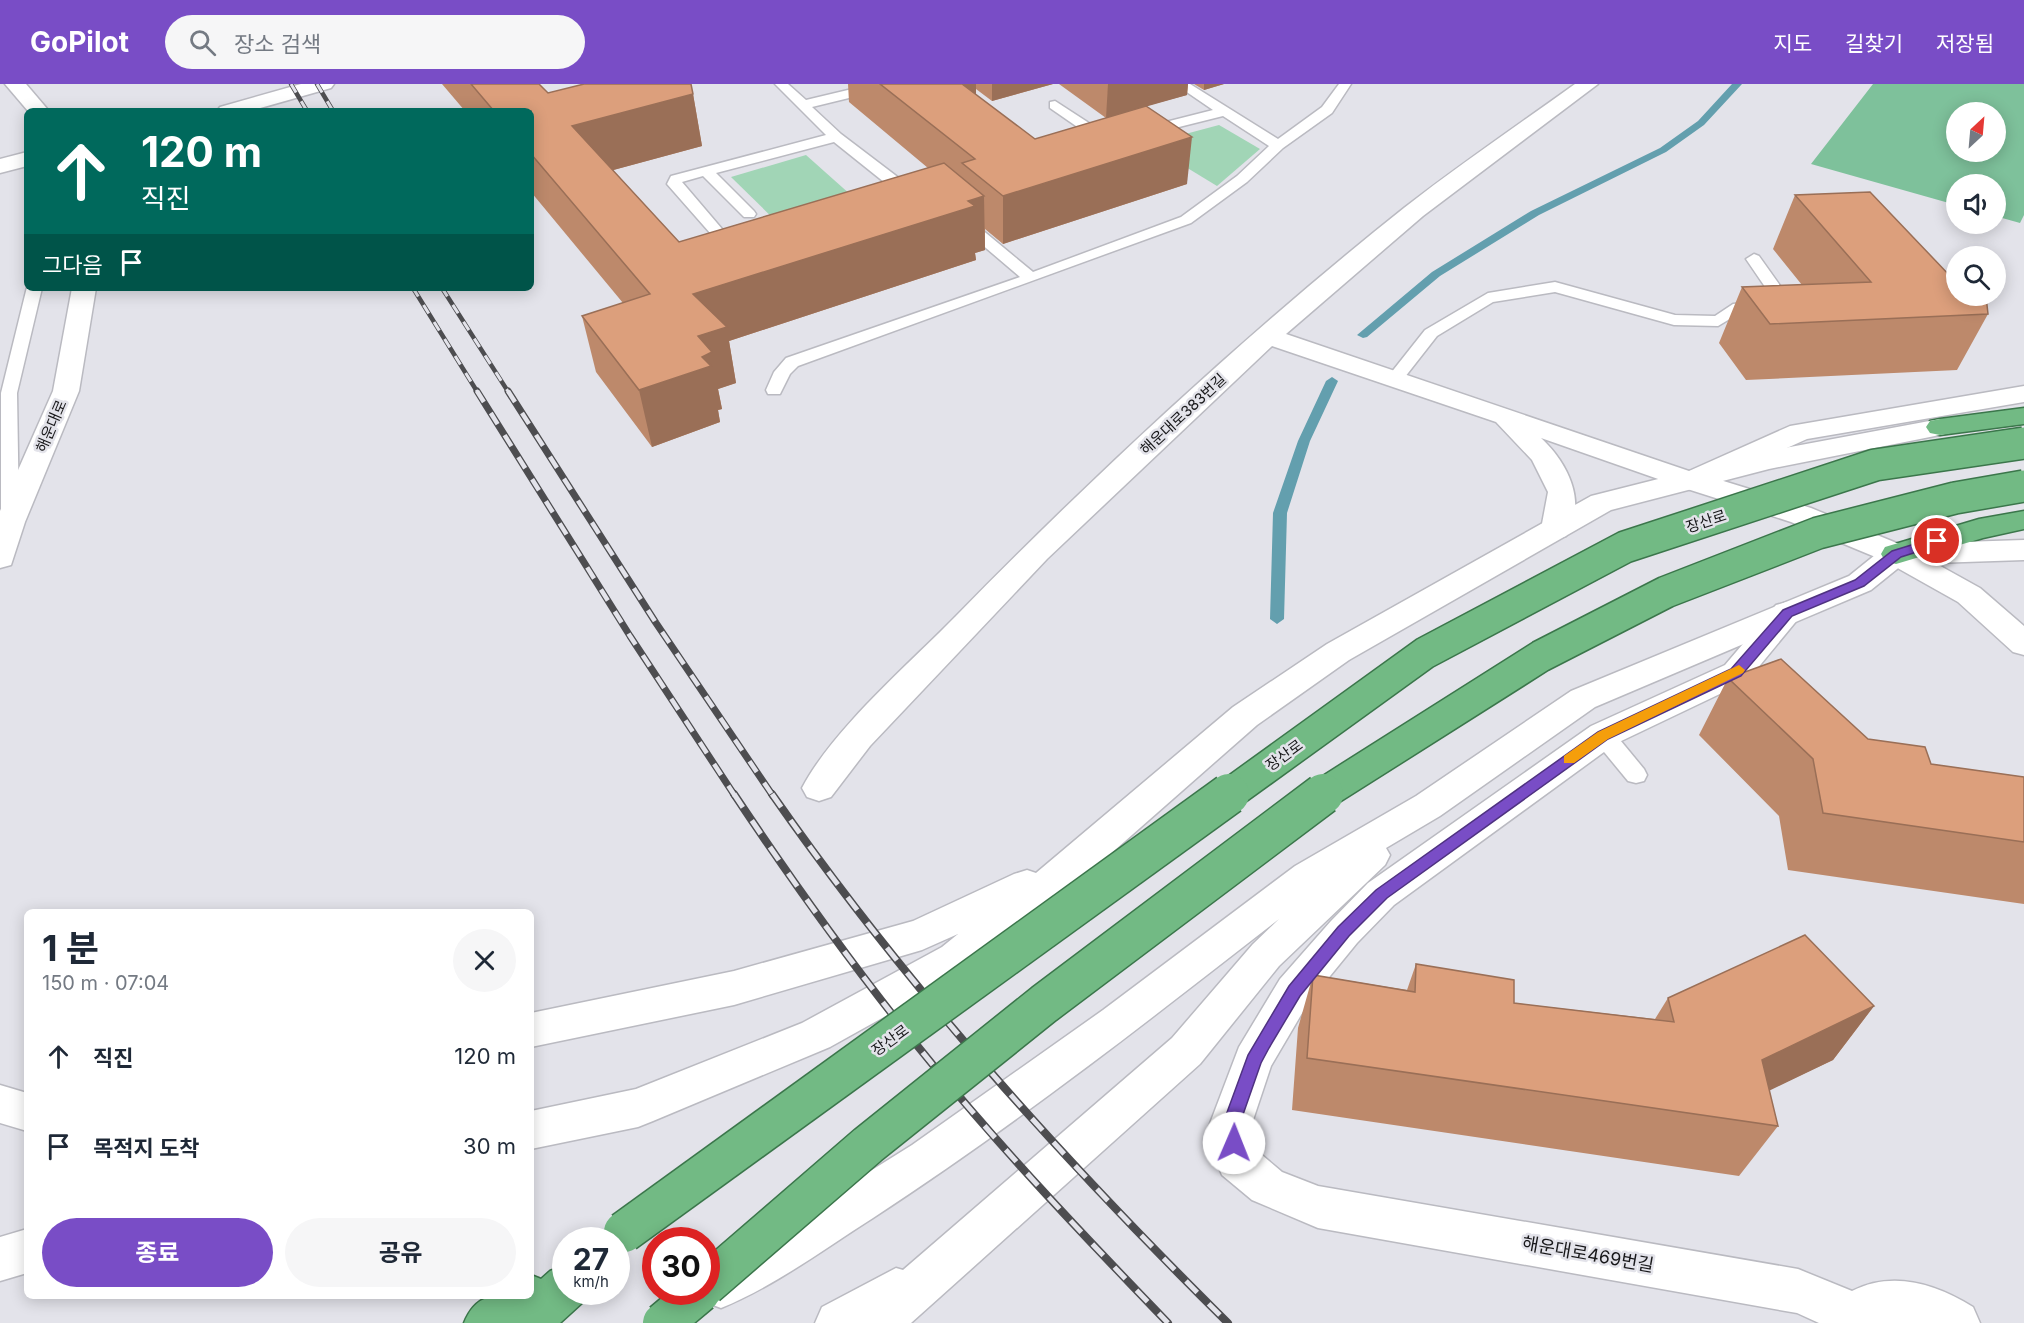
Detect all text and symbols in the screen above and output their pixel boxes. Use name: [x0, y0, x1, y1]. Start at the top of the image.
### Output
search box: [165, 15, 585, 69]
text: GoPilot: [30, 25, 129, 59]
icon: search: [186, 26, 219, 59]
text: 장소 검색: [234, 31, 321, 57]
text: 지도: [1773, 31, 1812, 56]
text: 길찾기: [1845, 31, 1903, 56]
text: 저장됨: [1936, 31, 1994, 56]
north arrow: [1946, 102, 2006, 162]
map controls: [1946, 102, 2006, 306]
text: 120 m: [141, 126, 262, 177]
icon: ahead: [42, 132, 120, 210]
button: sound: [1946, 174, 2006, 234]
text: 직진: [141, 182, 191, 215]
icon: arrive: [115, 246, 148, 279]
button: search: [1946, 246, 2006, 306]
text: 그다음: [42, 252, 103, 278]
street label: 해운대로383번길: [1136, 369, 1230, 459]
street label: 해운대로: [31, 397, 71, 455]
street label: 장산로: [1683, 506, 1729, 536]
pin: [1911, 515, 1962, 566]
icon: arrive: [1920, 524, 1953, 557]
street label: 장산로: [1262, 735, 1306, 775]
text: 1 분: [42, 926, 99, 970]
button: close: [453, 929, 516, 992]
text: 150 m · 07:04: [42, 971, 169, 995]
street label: 장산로: [868, 1020, 912, 1060]
icon: ahead: [42, 1040, 75, 1073]
text: 120 m: [454, 1043, 516, 1069]
text: 직진: [93, 1045, 133, 1071]
position arrow: [1202, 1111, 1266, 1175]
icon: arrive: [42, 1130, 75, 1163]
text: 30 m: [463, 1133, 516, 1159]
text: 목적지 도착: [93, 1135, 199, 1161]
button: 종료: [42, 1218, 273, 1287]
button: 공유: [285, 1218, 516, 1287]
speed limit sign: 30: [642, 1227, 720, 1305]
street label: 해운대로469번길: [1521, 1232, 1655, 1276]
text: 27: [573, 1241, 609, 1277]
text: km/h: [573, 1272, 609, 1291]

